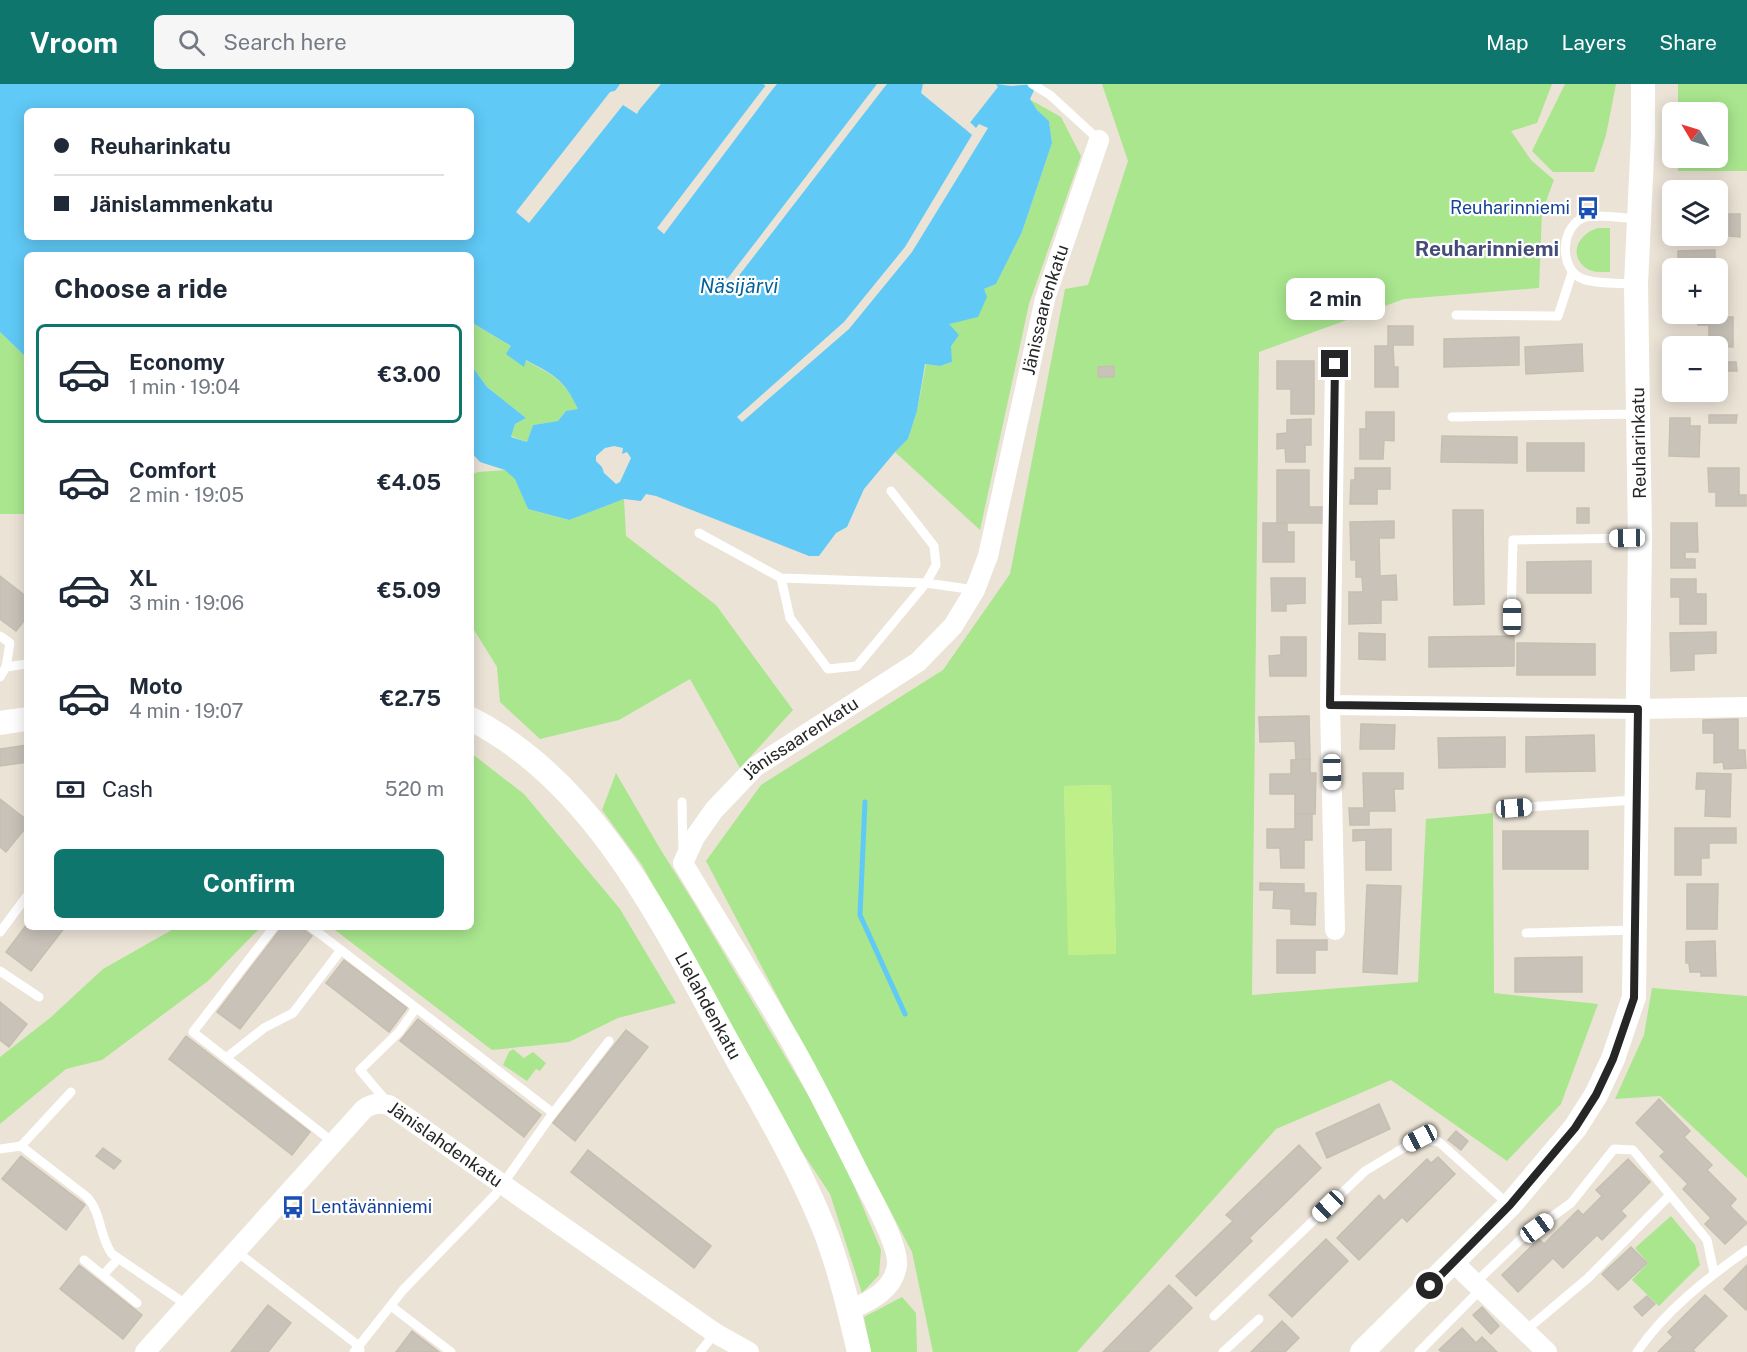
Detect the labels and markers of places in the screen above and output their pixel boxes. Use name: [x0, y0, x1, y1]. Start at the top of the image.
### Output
bus stop icon: Reuharinniemi: [1575, 195, 1601, 221]
place label: Reuharinniemi: [1450, 197, 1570, 218]
bus stop icon: Lentävänniemi: [280, 1194, 306, 1220]
place label: Lentävänniemi: [311, 1196, 432, 1217]

